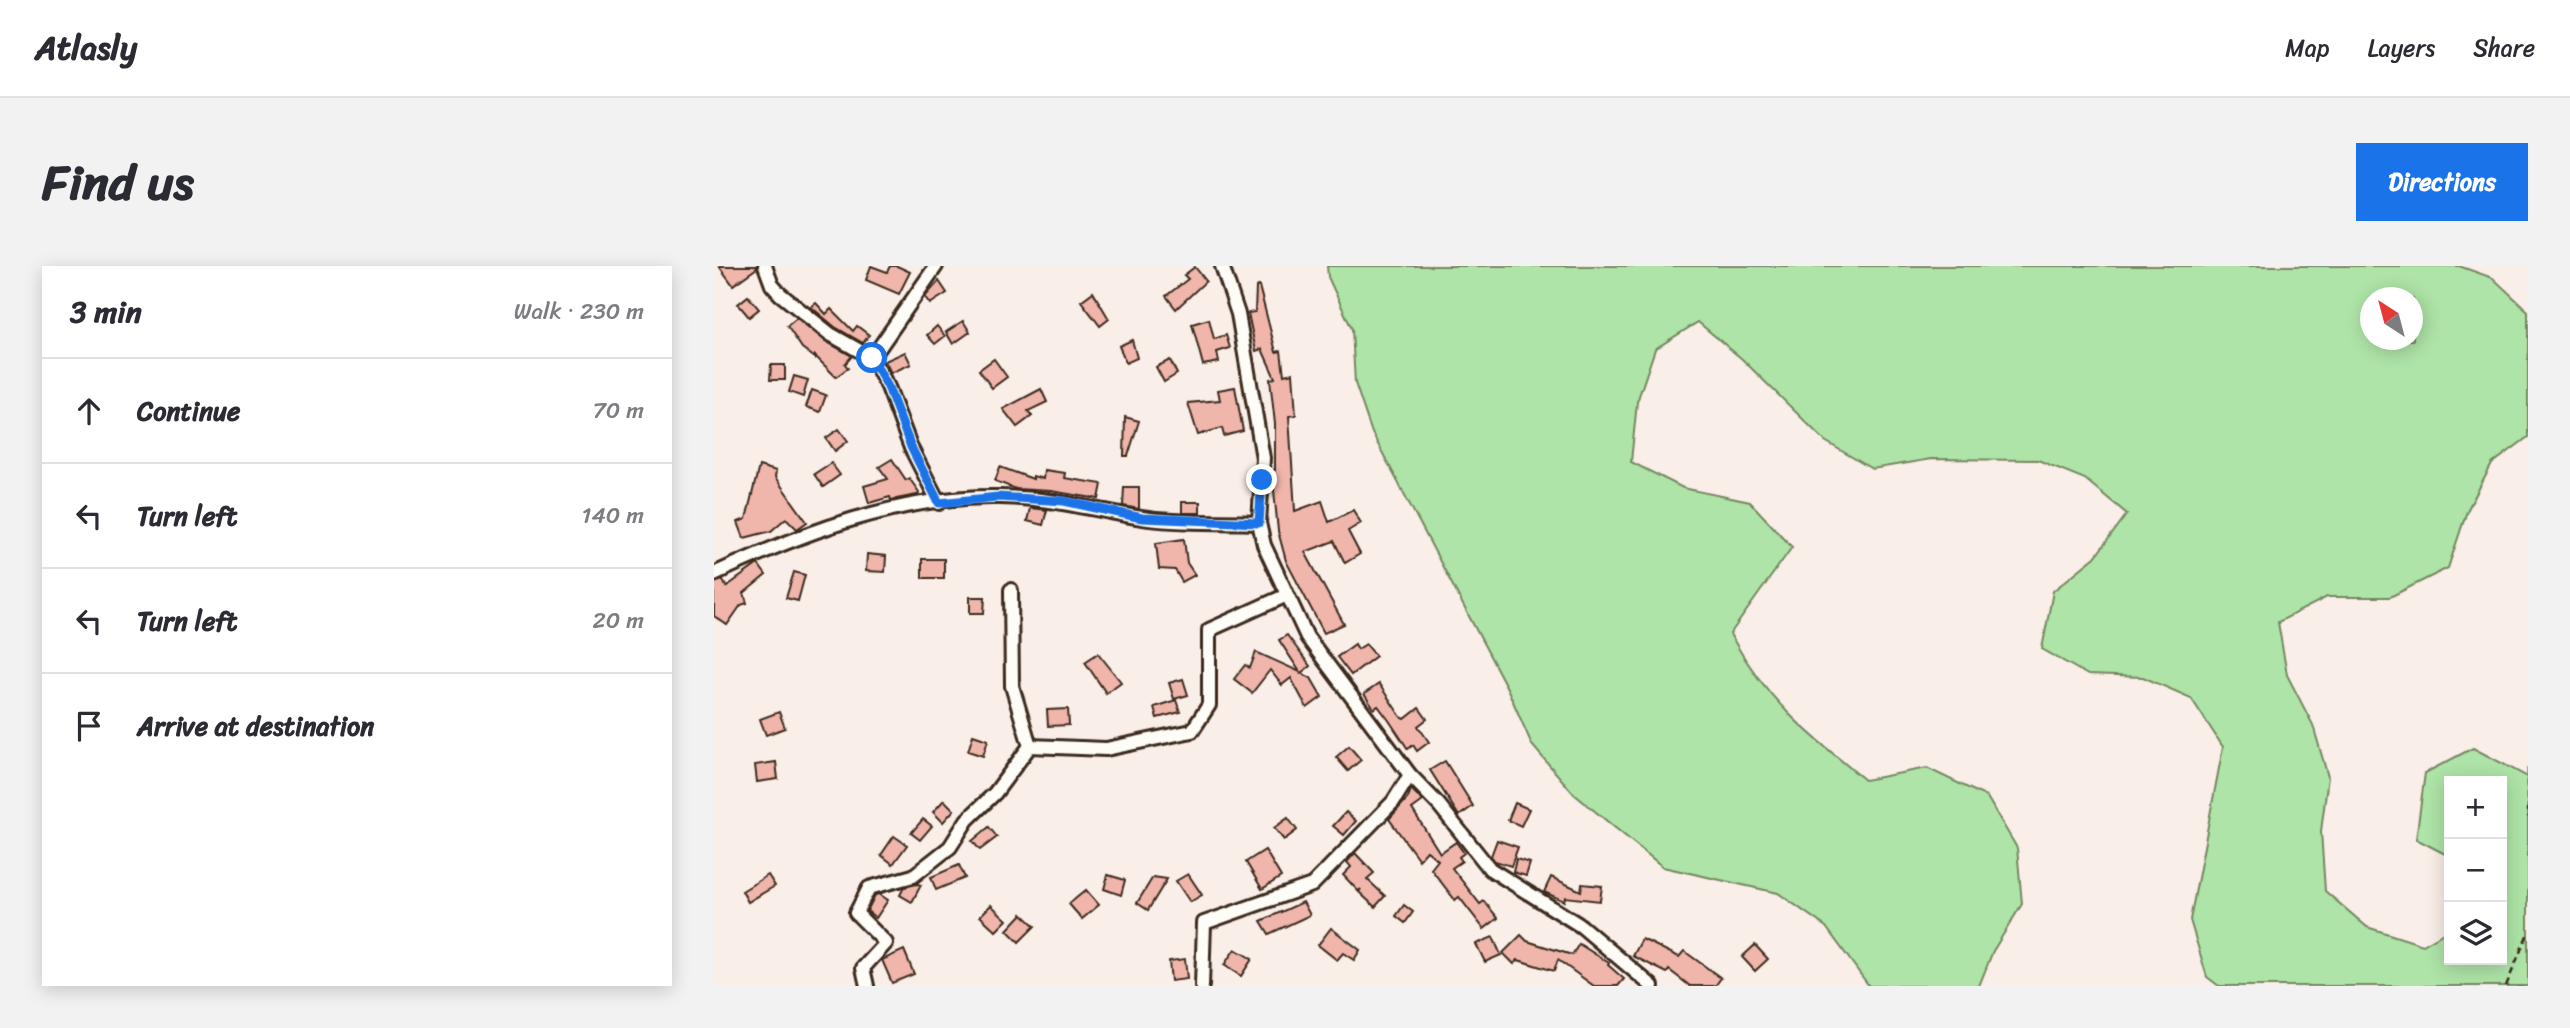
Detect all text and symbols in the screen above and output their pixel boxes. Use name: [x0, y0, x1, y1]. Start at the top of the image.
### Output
text: Atlasly: [35, 19, 137, 77]
text: Map: [2285, 27, 2330, 69]
text: Layers: [2368, 27, 2435, 69]
text: Share: [2473, 27, 2535, 69]
text: Find us: [42, 139, 194, 226]
button: Directions: [2356, 143, 2528, 221]
text: 3 min: [70, 285, 142, 339]
north arrow: [2360, 287, 2423, 350]
text: Walk · 230 m: [514, 291, 644, 332]
route start: [856, 342, 887, 373]
text: Continue: [137, 388, 240, 434]
text: 70 m: [593, 390, 644, 431]
icon: ahead: [70, 392, 108, 430]
route end: [1246, 464, 1277, 495]
text: Turn left: [137, 493, 237, 539]
text: 140 m: [582, 495, 644, 536]
icon: left: [70, 497, 108, 535]
text: Turn left: [137, 598, 237, 644]
text: 20 m: [593, 600, 644, 641]
icon: left: [70, 602, 108, 640]
text: Arrive at destination: [137, 703, 374, 749]
icon: arrive: [70, 707, 108, 745]
map controls: [2444, 776, 2507, 965]
button: +: [2444, 776, 2507, 839]
button: −: [2444, 839, 2507, 902]
button: layers: [2444, 902, 2507, 965]

